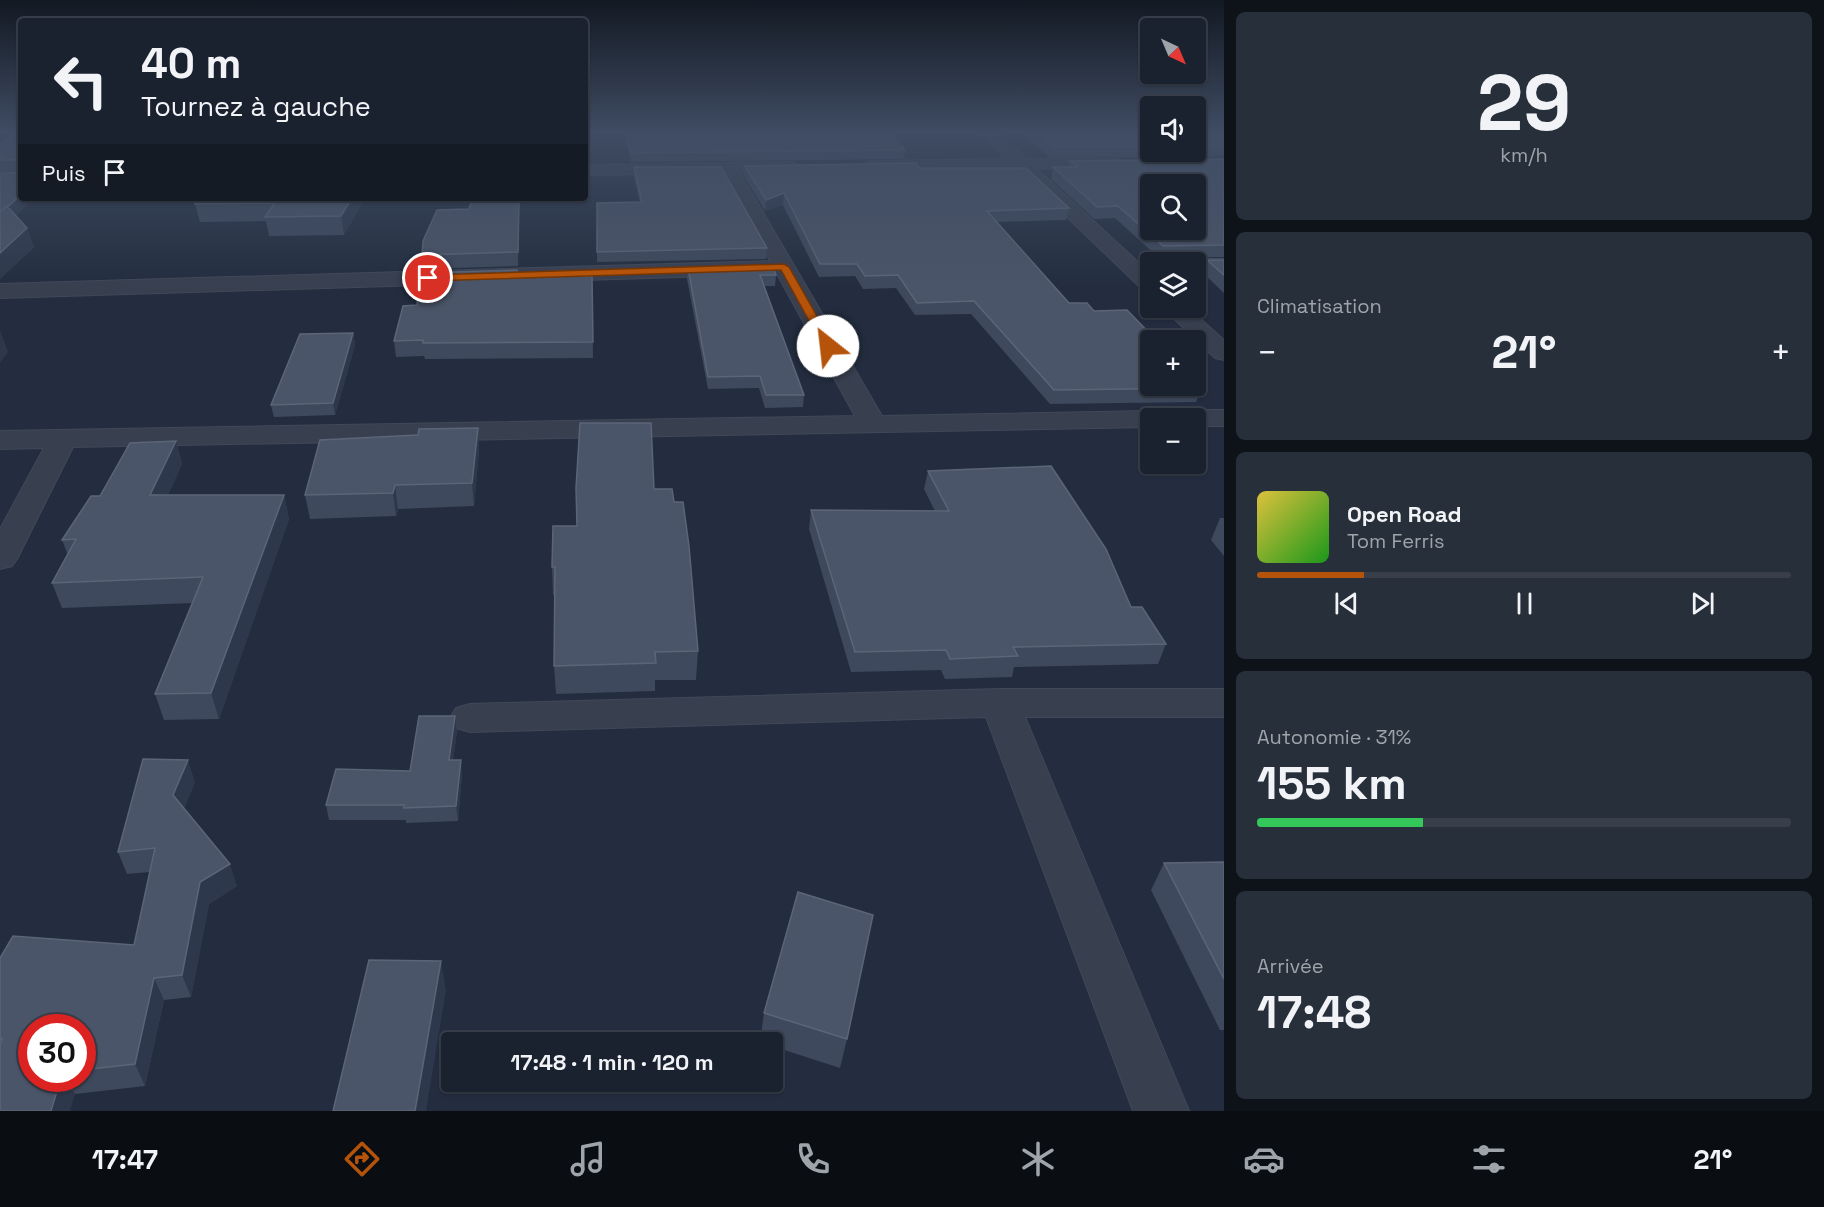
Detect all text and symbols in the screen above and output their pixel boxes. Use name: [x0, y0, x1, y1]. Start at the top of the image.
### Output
north arrow: [1140, 18, 1206, 84]
map controls: [1140, 18, 1206, 474]
text: 40 m: [141, 37, 241, 90]
icon: left: [42, 42, 120, 120]
text: 29: [1477, 53, 1571, 153]
text: Tournez à gauche: [141, 89, 371, 124]
button: sound: [1140, 96, 1206, 162]
text: km/h: [1500, 142, 1548, 168]
icon: arrive: [98, 156, 131, 189]
text: Puis: [42, 159, 86, 187]
button: search: [1140, 174, 1206, 240]
pin: [402, 252, 453, 303]
button: layers: [1140, 252, 1206, 318]
icon: arrive: [411, 261, 444, 294]
text: Climatisation: [1257, 293, 1382, 319]
position arrow: [796, 314, 860, 378]
text: 21°: [1492, 324, 1556, 381]
button: +: [1140, 330, 1206, 396]
text: −: [1257, 332, 1277, 374]
text: +: [1771, 332, 1791, 374]
button: −: [1140, 408, 1206, 474]
text: Open Road: [1347, 500, 1462, 528]
text: Tom Ferris: [1347, 528, 1445, 554]
icon: previous: [1330, 587, 1363, 620]
icon: pause: [1508, 587, 1541, 620]
icon: next: [1686, 587, 1719, 620]
text: Autonomie · 31%: [1257, 724, 1411, 750]
text: 155 km: [1257, 755, 1407, 812]
text: Arrivée: [1257, 953, 1324, 979]
text: 17:48: [1257, 984, 1371, 1041]
speed limit sign: 30: [18, 1014, 96, 1092]
text: 17:48 · 1 min · 120 m: [510, 1048, 714, 1076]
icon: directions: [341, 1138, 383, 1180]
icon: music: [567, 1138, 609, 1180]
icon: phone: [792, 1138, 834, 1180]
icon: climate: [1017, 1138, 1059, 1180]
icon: car: [1243, 1138, 1285, 1180]
icon: filters: [1468, 1138, 1510, 1180]
text: 17:47: [92, 1142, 158, 1177]
text: 21°: [1693, 1142, 1732, 1177]

